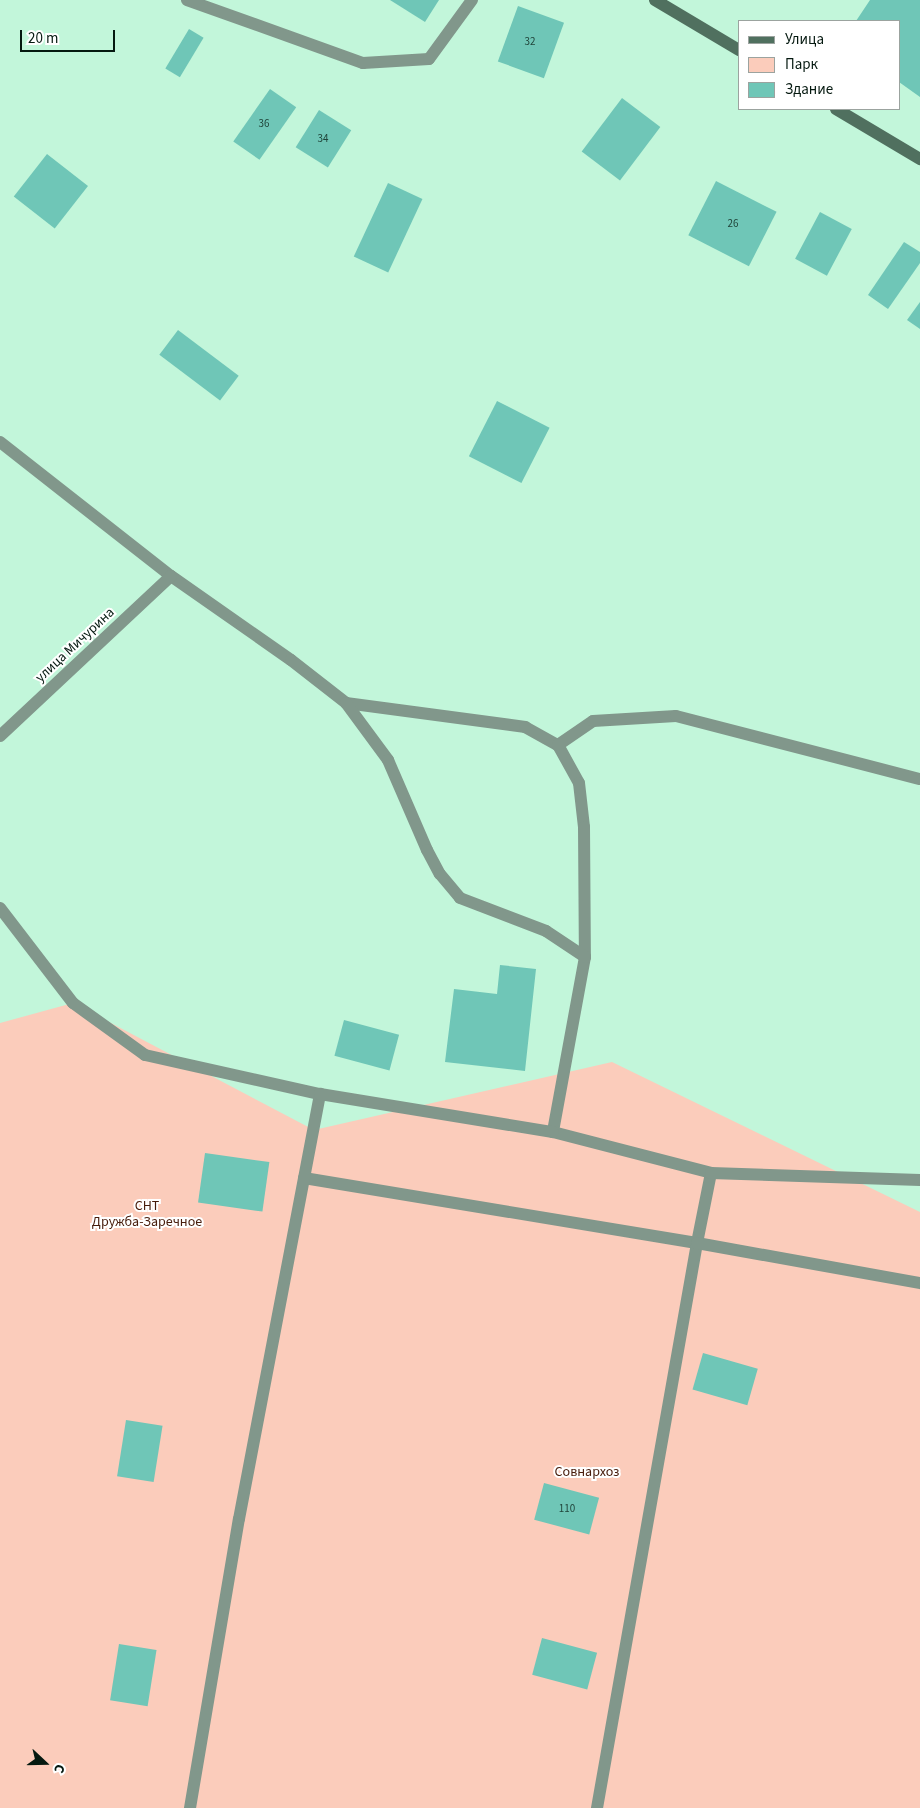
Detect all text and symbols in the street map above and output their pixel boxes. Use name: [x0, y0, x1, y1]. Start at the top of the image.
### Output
scale bar: [22, 20, 118, 52]
legend: [738, 20, 900, 110]
text: 20 m: [28, 28, 58, 49]
text: Улица: [785, 29, 824, 50]
house number: 32: [525, 35, 535, 49]
text: Парк: [785, 54, 818, 75]
text: Здание: [785, 79, 833, 100]
house number: 36: [259, 117, 269, 131]
house number: 34: [318, 132, 328, 146]
house number: 26: [728, 217, 738, 231]
street label: улица Мичурина: [32, 604, 118, 686]
park label: СНТ Дружба-Заречное: [92, 1198, 202, 1230]
park label: Совнархоз: [555, 1464, 619, 1480]
house number: 110: [559, 1502, 575, 1516]
north arrow: [20, 1738, 70, 1788]
text: С: [48, 1761, 70, 1776]

